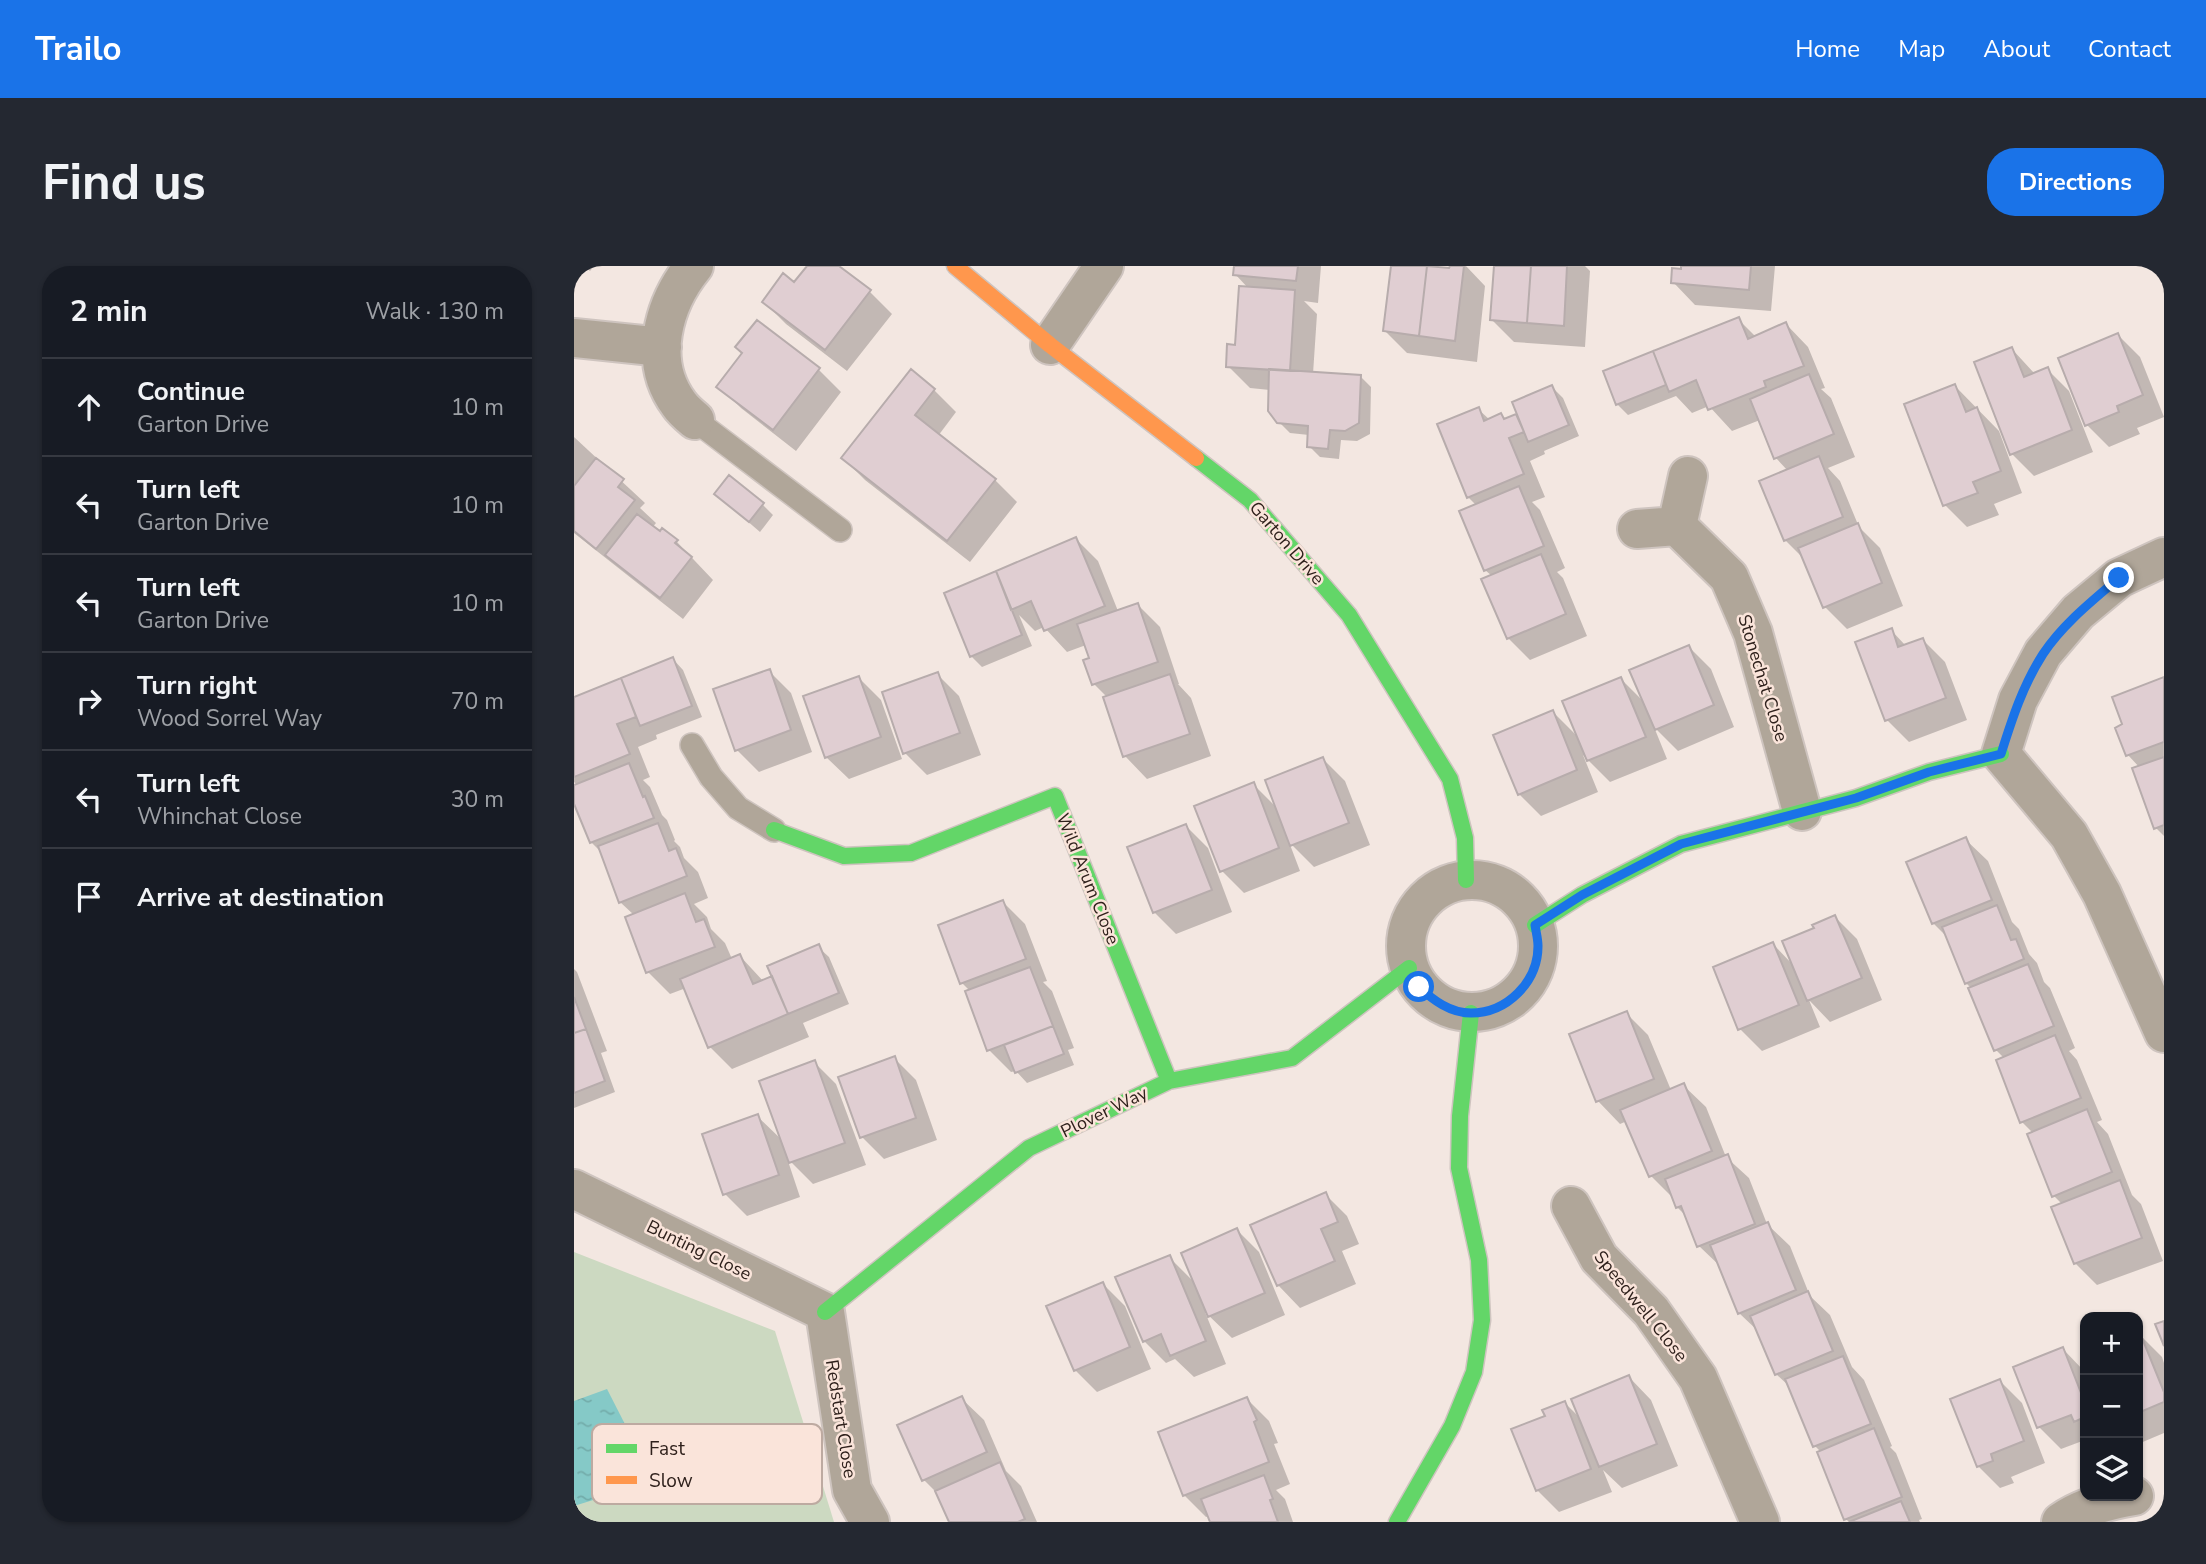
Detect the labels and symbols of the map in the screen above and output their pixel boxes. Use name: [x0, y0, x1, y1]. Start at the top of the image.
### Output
street label: Garton Drive: [1244, 496, 1330, 590]
route end: [2103, 562, 2134, 593]
street label: Stonechat Close: [1732, 612, 1794, 744]
street label: Wild Arum Close: [1051, 810, 1125, 948]
route start: [1403, 971, 1434, 1002]
street label: Plover Way: [1057, 1080, 1152, 1143]
street label: Bunting Close: [643, 1214, 755, 1286]
street label: Speedwell Close: [1589, 1245, 1693, 1367]
street label: Redstart Close: [820, 1358, 862, 1480]
legend: [592, 1424, 822, 1504]
text: Fast: [649, 1436, 685, 1462]
text: Slow: [649, 1468, 693, 1494]

